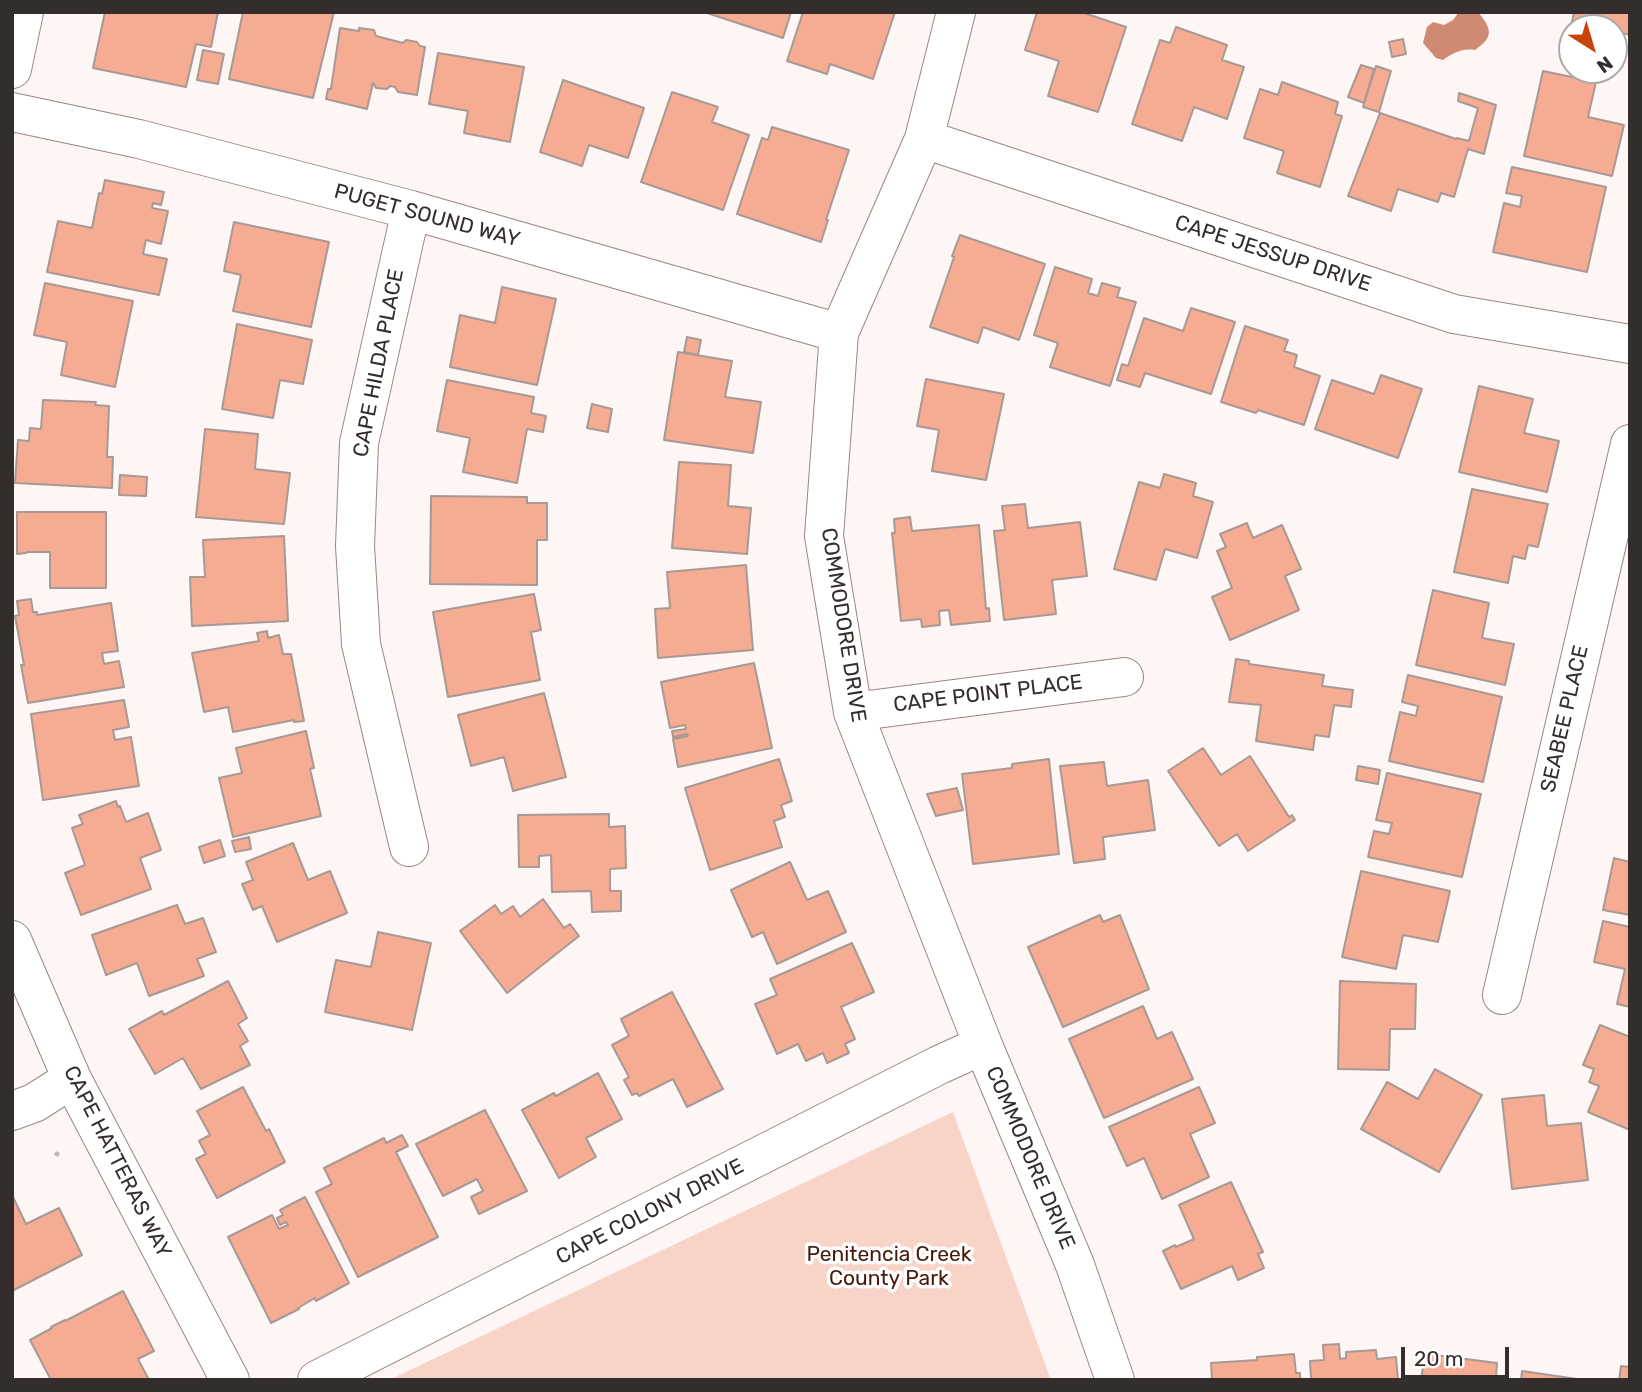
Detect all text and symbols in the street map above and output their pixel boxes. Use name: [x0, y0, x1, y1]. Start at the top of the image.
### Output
north arrow: [1558, 14, 1628, 84]
text: N: [1592, 51, 1617, 78]
street label: PUGET SOUND WAY: [331, 179, 523, 253]
street label: CAPE JESSUP DRIVE: [1172, 210, 1374, 298]
street label: CAPE HILDA PLACE: [348, 267, 410, 459]
street label: COMMODORE DRIVE: [815, 526, 871, 724]
street label: SEABEE PLACE: [1536, 643, 1594, 795]
street label: CAPE POINT PLACE: [892, 670, 1084, 718]
street label: CAPE HATTERAS WAY: [58, 1062, 176, 1262]
street label: COMMODORE DRIVE: [980, 1063, 1080, 1253]
street label: CAPE COLONY DRIVE: [552, 1154, 748, 1270]
park label: Penitencia Creek County Park: [806, 1242, 972, 1292]
scale bar: [1404, 1332, 1512, 1376]
text: 20 m: [1414, 1346, 1463, 1371]

